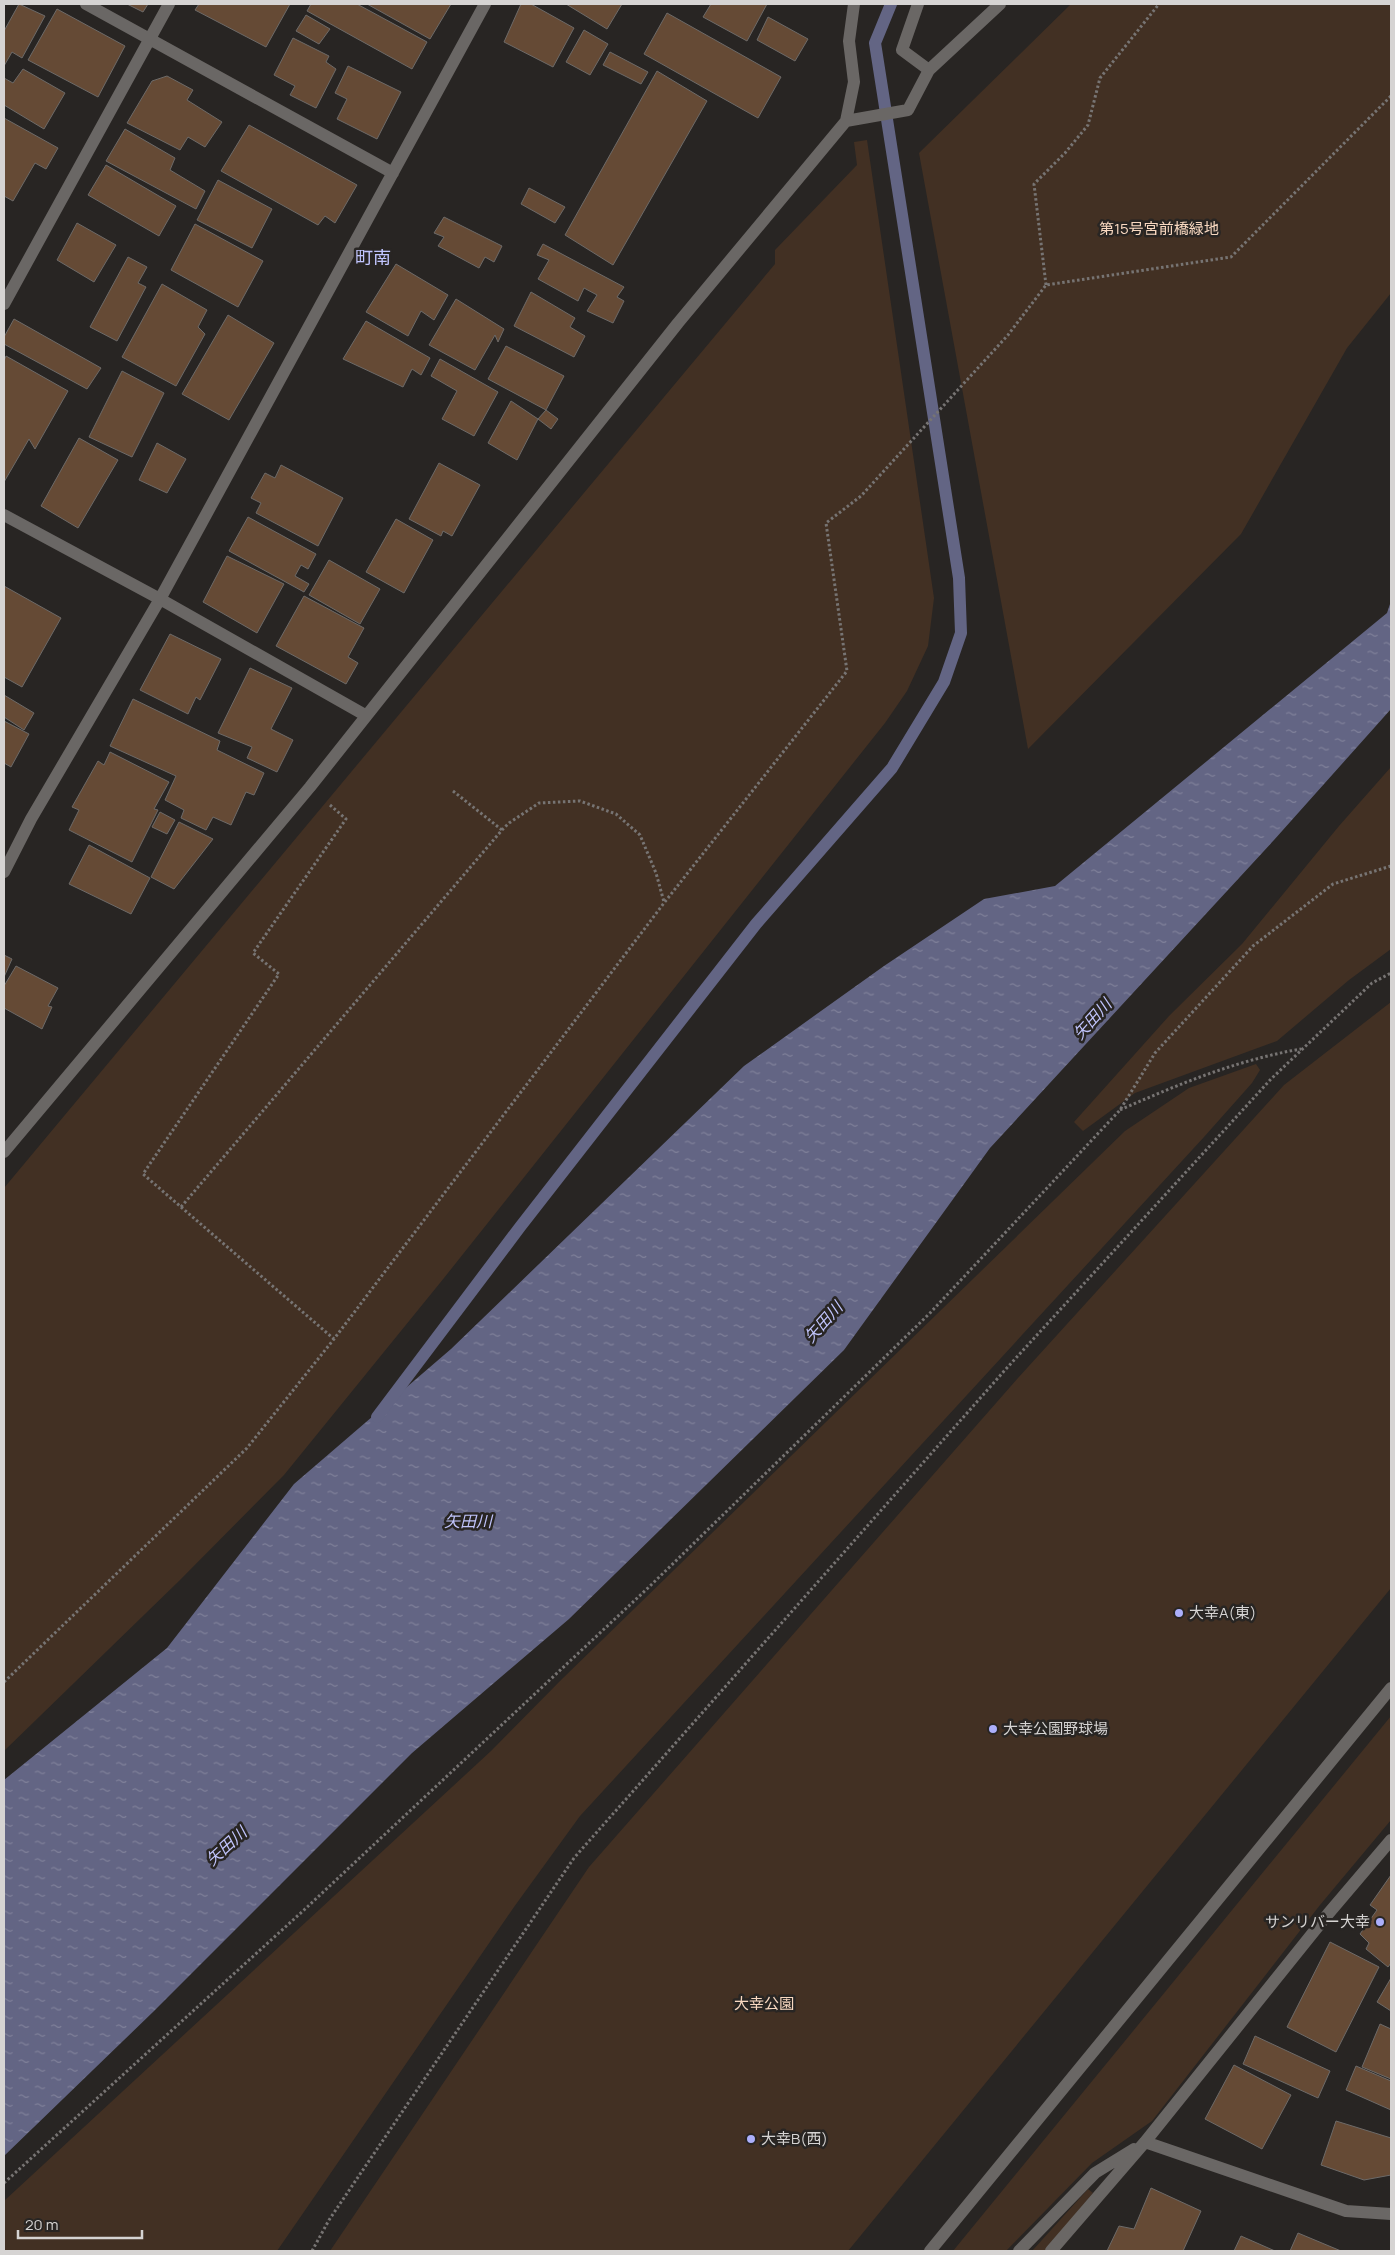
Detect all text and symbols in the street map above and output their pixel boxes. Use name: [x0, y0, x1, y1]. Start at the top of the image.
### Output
park label: 第15号宮前橋緑地: [1099, 218, 1219, 239]
district label: 町南: [355, 245, 391, 269]
water label: 矢田川: [1068, 992, 1118, 1044]
water label: 矢田川: [799, 1295, 849, 1347]
water label: 矢田川: [444, 1510, 494, 1532]
place label: 大幸A(東): [1189, 1602, 1256, 1623]
marker: 大幸A(東): [1173, 1607, 1185, 1619]
place label: 大幸公園野球場: [1003, 1718, 1108, 1739]
marker: 大幸公園野球場: [987, 1723, 999, 1735]
water label: 矢田川: [201, 1820, 253, 1870]
place label: サンリバー大幸: [1265, 1911, 1370, 1932]
marker: サンリバー大幸: [1374, 1916, 1386, 1928]
park label: 大幸公園: [734, 1993, 794, 2014]
place label: 大幸B(西): [761, 2128, 828, 2149]
marker: 大幸B(西): [745, 2133, 757, 2145]
scale bar: [18, 2208, 141, 2240]
text: 20 m: [25, 2214, 58, 2235]

